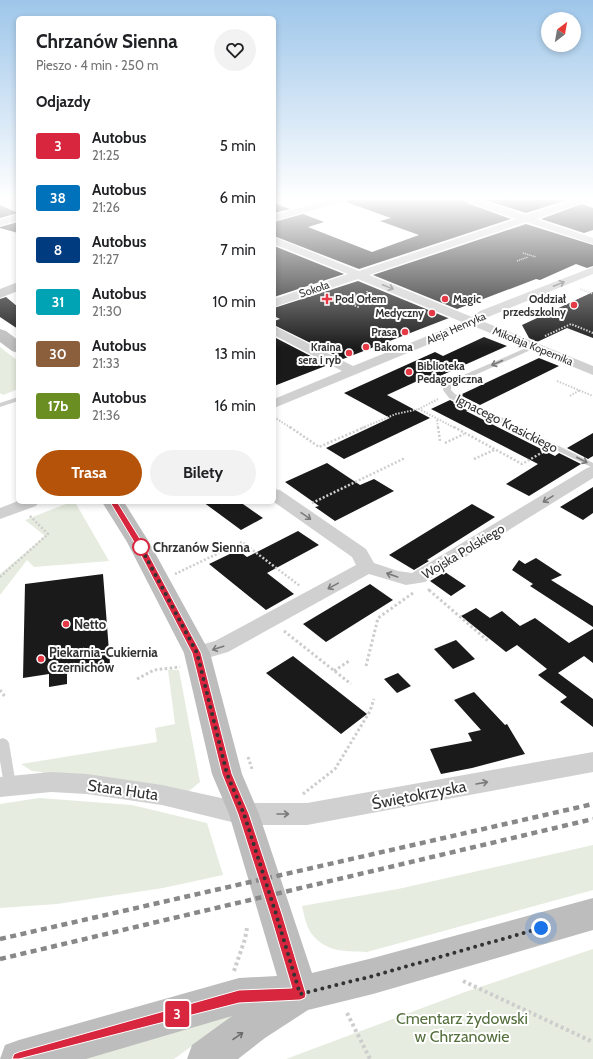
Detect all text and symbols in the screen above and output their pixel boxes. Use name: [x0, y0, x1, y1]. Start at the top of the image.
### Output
north arrow: [541, 12, 581, 52]
map controls: [541, 12, 581, 52]
button: heart: [214, 29, 256, 71]
text: Chrzanów Sienna: [36, 30, 178, 53]
text: Pieszo · 4 min · 250 m: [36, 57, 158, 73]
text: Odjazdy: [36, 93, 91, 111]
text: Autobus: [92, 129, 146, 147]
text: 3: [54, 137, 62, 155]
text: 5 min: [220, 137, 256, 155]
text: 21:25: [92, 147, 120, 163]
text: Autobus: [92, 181, 146, 199]
text: 38: [50, 189, 66, 207]
text: 6 min: [219, 189, 256, 207]
text: 21:26: [92, 199, 120, 215]
text: Autobus: [92, 233, 146, 251]
text: 8: [54, 241, 62, 259]
text: 7 min: [220, 241, 256, 259]
text: 21:27: [92, 251, 119, 267]
street label: Sokoła: [297, 277, 332, 301]
one-way arrow: [553, 280, 565, 287]
one-way arrow: [381, 283, 393, 291]
text: Autobus: [92, 285, 146, 303]
place label: Pod Orłem: [335, 292, 386, 306]
place label: Magic: [453, 292, 481, 306]
place label: Oddział przedszkolny: [503, 292, 566, 319]
text: 31: [52, 293, 64, 311]
text: 10 min: [213, 293, 256, 311]
marker: Pod Orłem: [322, 294, 332, 304]
marker: Magic: [440, 294, 450, 304]
marker: Oddział przedszkolny: [569, 300, 579, 310]
text: 21:30: [92, 303, 122, 319]
place label: Medyczny: [375, 306, 424, 320]
street label: Aleja Henryka: [424, 308, 489, 347]
marker: Medyczny: [427, 308, 437, 318]
street label: Mikołaja Kopernika: [491, 323, 576, 369]
place label: Prasa: [371, 325, 398, 339]
marker: Prasa: [400, 327, 410, 337]
text: Autobus: [92, 337, 146, 355]
place label: Kraina sera i ryb: [298, 340, 342, 367]
place label: Bakoma: [374, 340, 413, 354]
marker: Bakoma: [361, 342, 371, 352]
text: 30: [49, 345, 67, 363]
text: 13 min: [215, 345, 256, 363]
marker: Kraina sera i ryb: [344, 348, 354, 358]
text: 21:33: [92, 355, 120, 371]
place label: Biblioteka Pedagogiczna: [417, 359, 483, 386]
one-way arrow: [492, 360, 504, 367]
marker: Biblioteka Pedagogiczna: [404, 367, 414, 377]
text: Autobus: [92, 389, 146, 407]
street label: Ignacego Krasickiego: [453, 390, 561, 456]
text: 17b: [48, 397, 68, 415]
text: 16 min: [214, 397, 256, 415]
text: 21:36: [92, 407, 120, 423]
button: Trasa: [36, 450, 142, 496]
button: Bilety: [150, 450, 256, 496]
one-way arrow: [575, 457, 587, 464]
one-way arrow: [542, 495, 554, 503]
one-way arrow: [300, 512, 311, 520]
street label: Wojska Polskiego: [419, 520, 508, 583]
marker: Chrzanów Sienna: [132, 538, 150, 556]
place label: Chrzanów Sienna: [153, 539, 250, 555]
one-way arrow: [386, 571, 399, 578]
one-way arrow: [327, 583, 339, 590]
place label: Netto: [74, 616, 107, 632]
marker: Netto: [61, 619, 71, 629]
place label: Piekarnia-Cukiernia Czernichów: [49, 644, 158, 675]
one-way arrow: [213, 644, 225, 652]
marker: Piekarnia-Cukiernia Czernichów: [36, 654, 46, 664]
street label: Stara Huta: [87, 776, 160, 804]
street label: Świętokrzyska: [370, 776, 468, 813]
one-way arrow: [475, 779, 488, 787]
one-way arrow: [276, 810, 289, 818]
your location: [531, 918, 551, 938]
line badge: 3: [164, 1001, 190, 1027]
text: 3: [173, 1005, 181, 1023]
park label: Cmentarz żydowski w Chrzanowie: [396, 1009, 528, 1046]
one-way arrow: [233, 1032, 244, 1040]

